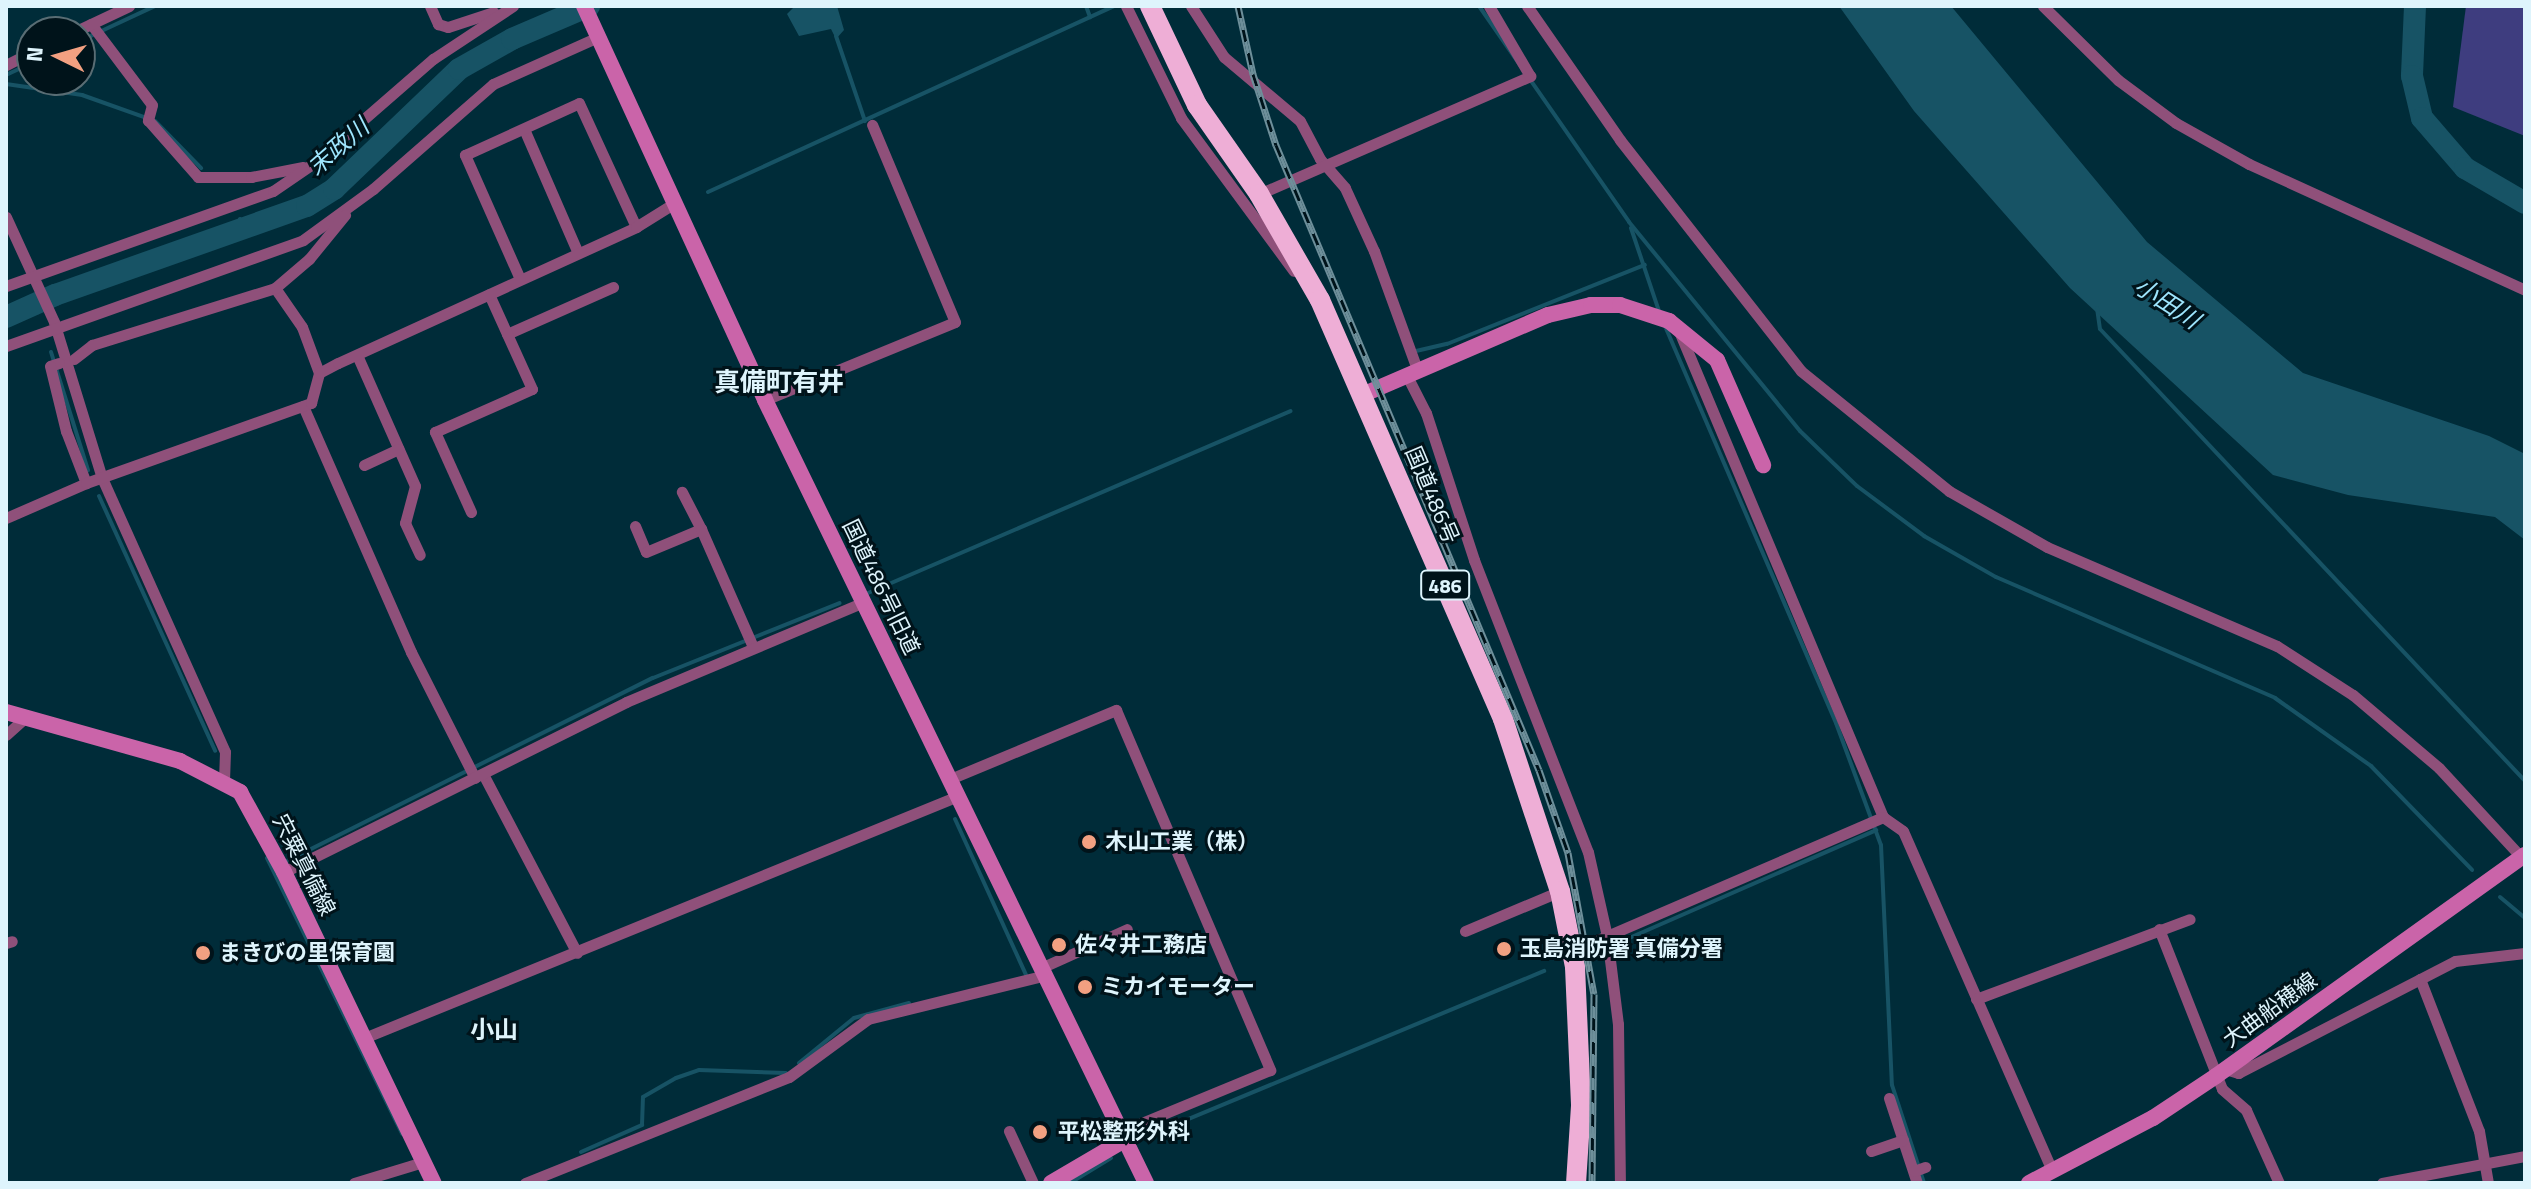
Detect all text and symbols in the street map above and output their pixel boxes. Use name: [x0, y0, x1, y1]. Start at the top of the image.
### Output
north arrow: [16, 16, 96, 96]
text: N: [16, 45, 52, 63]
water label: 末政川: [301, 113, 375, 181]
water label: 小田川: [2129, 271, 2205, 335]
district label: 真備町有井: [714, 366, 844, 398]
street label: 国道486号: [1400, 442, 1464, 548]
street label: 国道486号旧道: [837, 515, 925, 659]
road number: 486: [1419, 569, 1471, 601]
street label: 宍粟真備線: [267, 810, 341, 920]
place label: 木山工業（株）: [1105, 829, 1259, 855]
marker: 木山工業（株）: [1080, 833, 1098, 851]
place label: 佐々井工務店: [1075, 932, 1207, 958]
marker: 佐々井工務店: [1050, 936, 1068, 954]
place label: 玉島消防署 真備分署: [1520, 936, 1723, 962]
place label: まきびの里保育園: [219, 940, 395, 966]
marker: 玉島消防署 真備分署: [1495, 940, 1513, 958]
marker: まきびの里保育園: [194, 944, 212, 962]
street label: 大曲船穂線: [2218, 967, 2322, 1053]
place label: ミカイモーター: [1101, 974, 1255, 1000]
marker: ミカイモーター: [1076, 978, 1094, 996]
district label: 小山: [470, 1016, 518, 1044]
place label: 平松整形外科: [1058, 1119, 1190, 1145]
marker: 平松整形外科: [1029, 1121, 1051, 1143]

